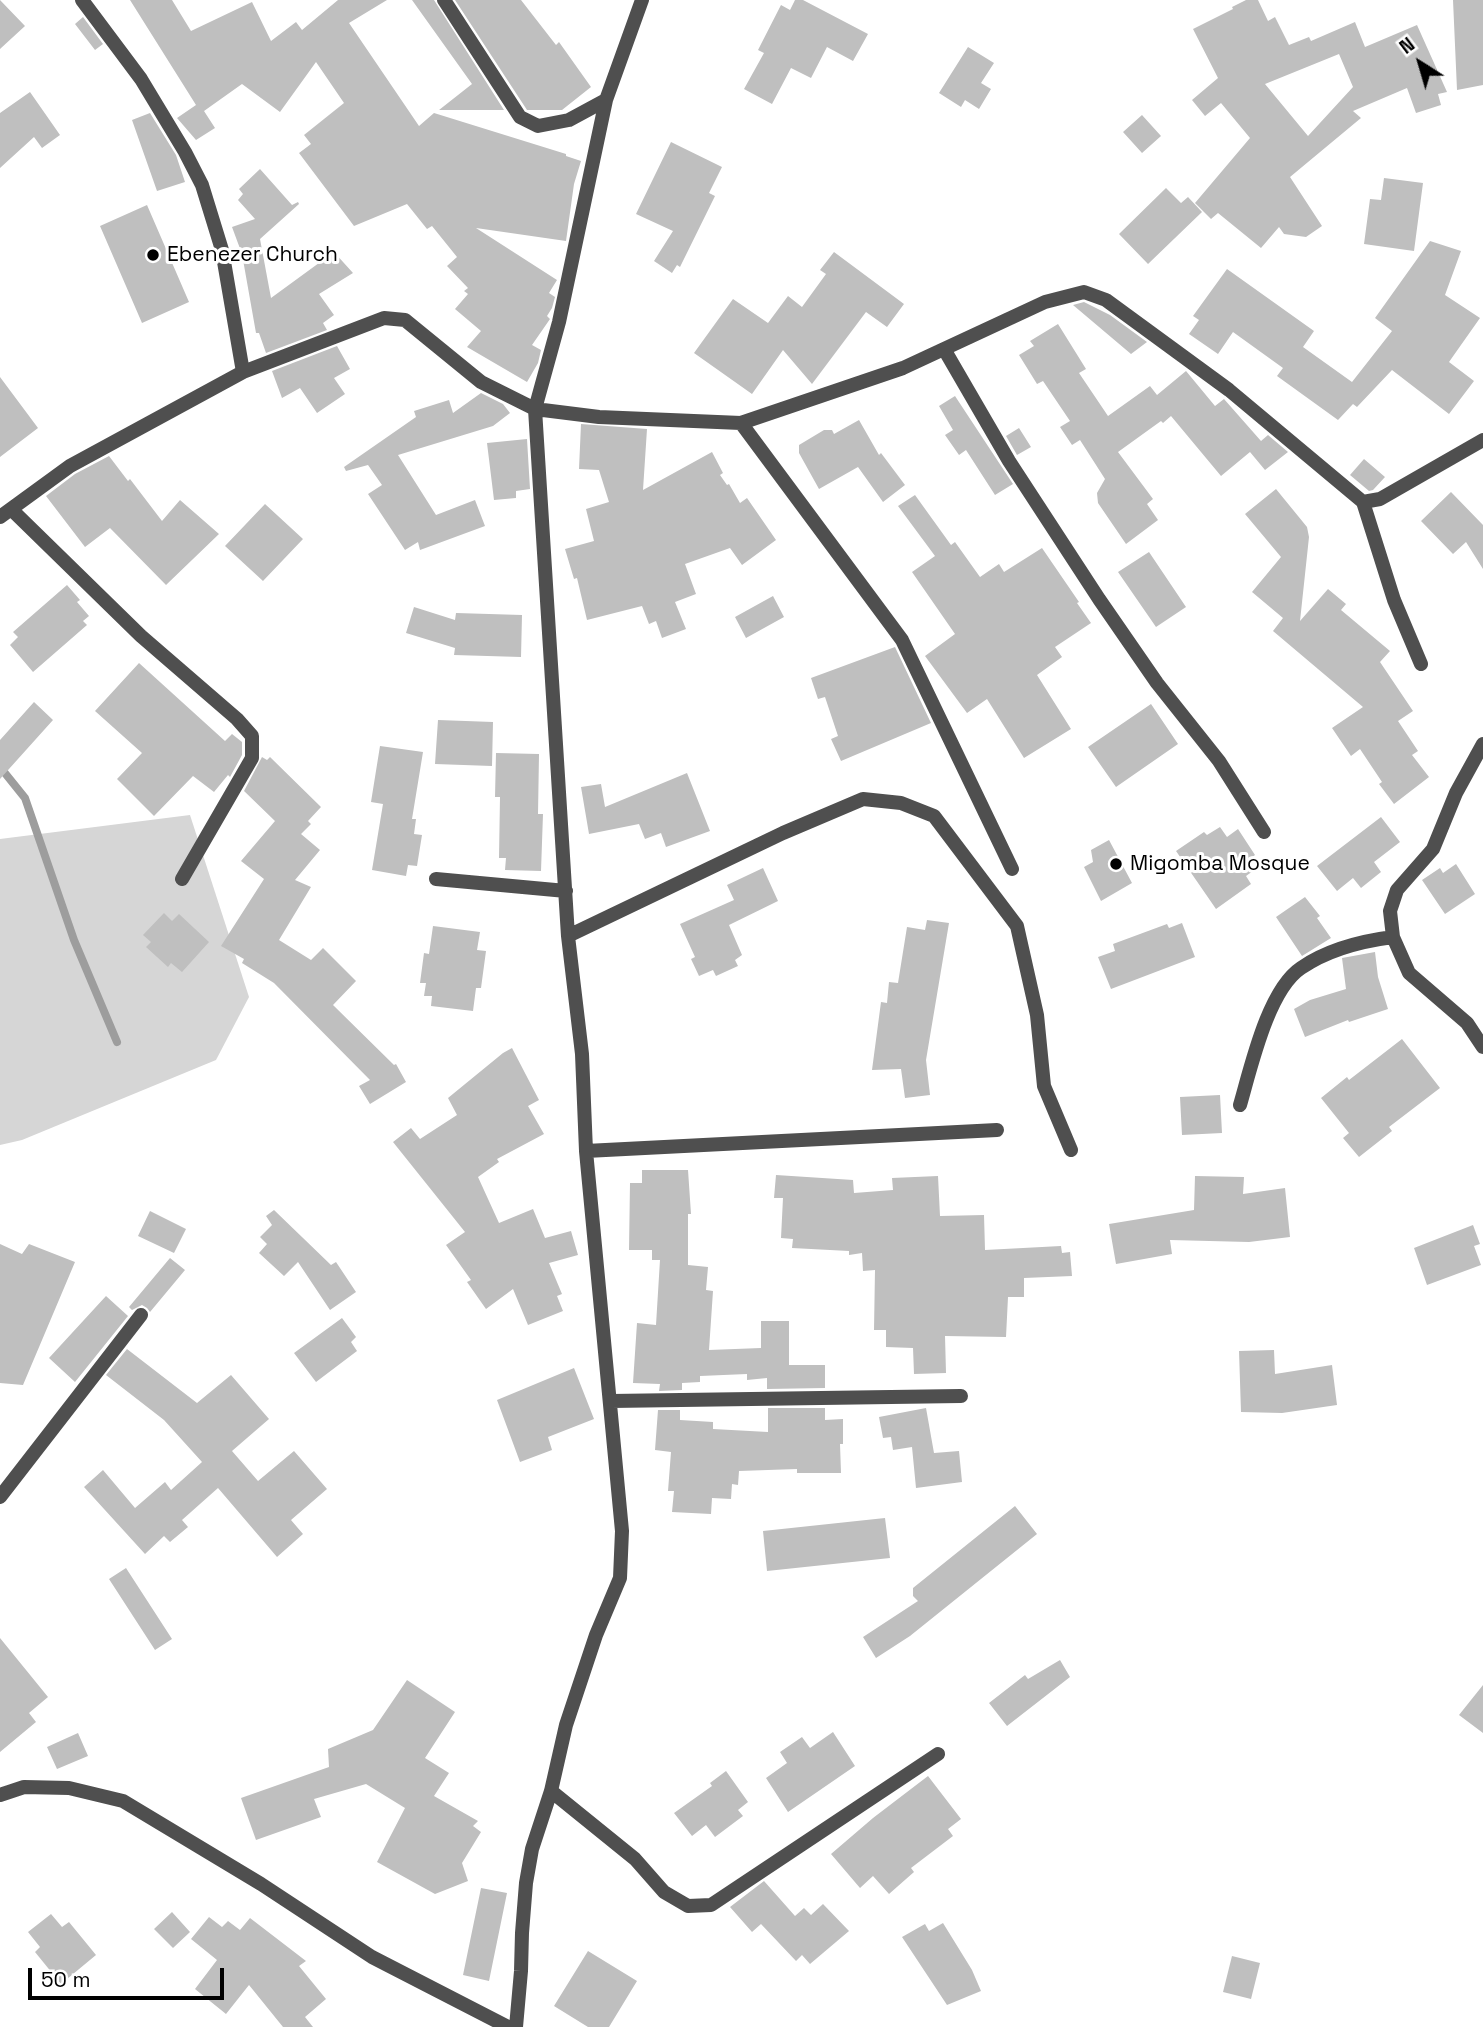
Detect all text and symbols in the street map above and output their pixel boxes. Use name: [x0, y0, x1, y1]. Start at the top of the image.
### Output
north arrow: [1385, 28, 1455, 98]
text: N: [1394, 32, 1420, 60]
place label: Ebenezer Church: [167, 242, 338, 268]
marker: Ebenezer Church: [145, 247, 161, 263]
place label: Migomba Mosque: [1130, 851, 1310, 877]
marker: Migomba Mosque: [1108, 856, 1124, 872]
scale bar: [32, 1954, 228, 1998]
text: 50 m: [41, 1966, 91, 1993]

